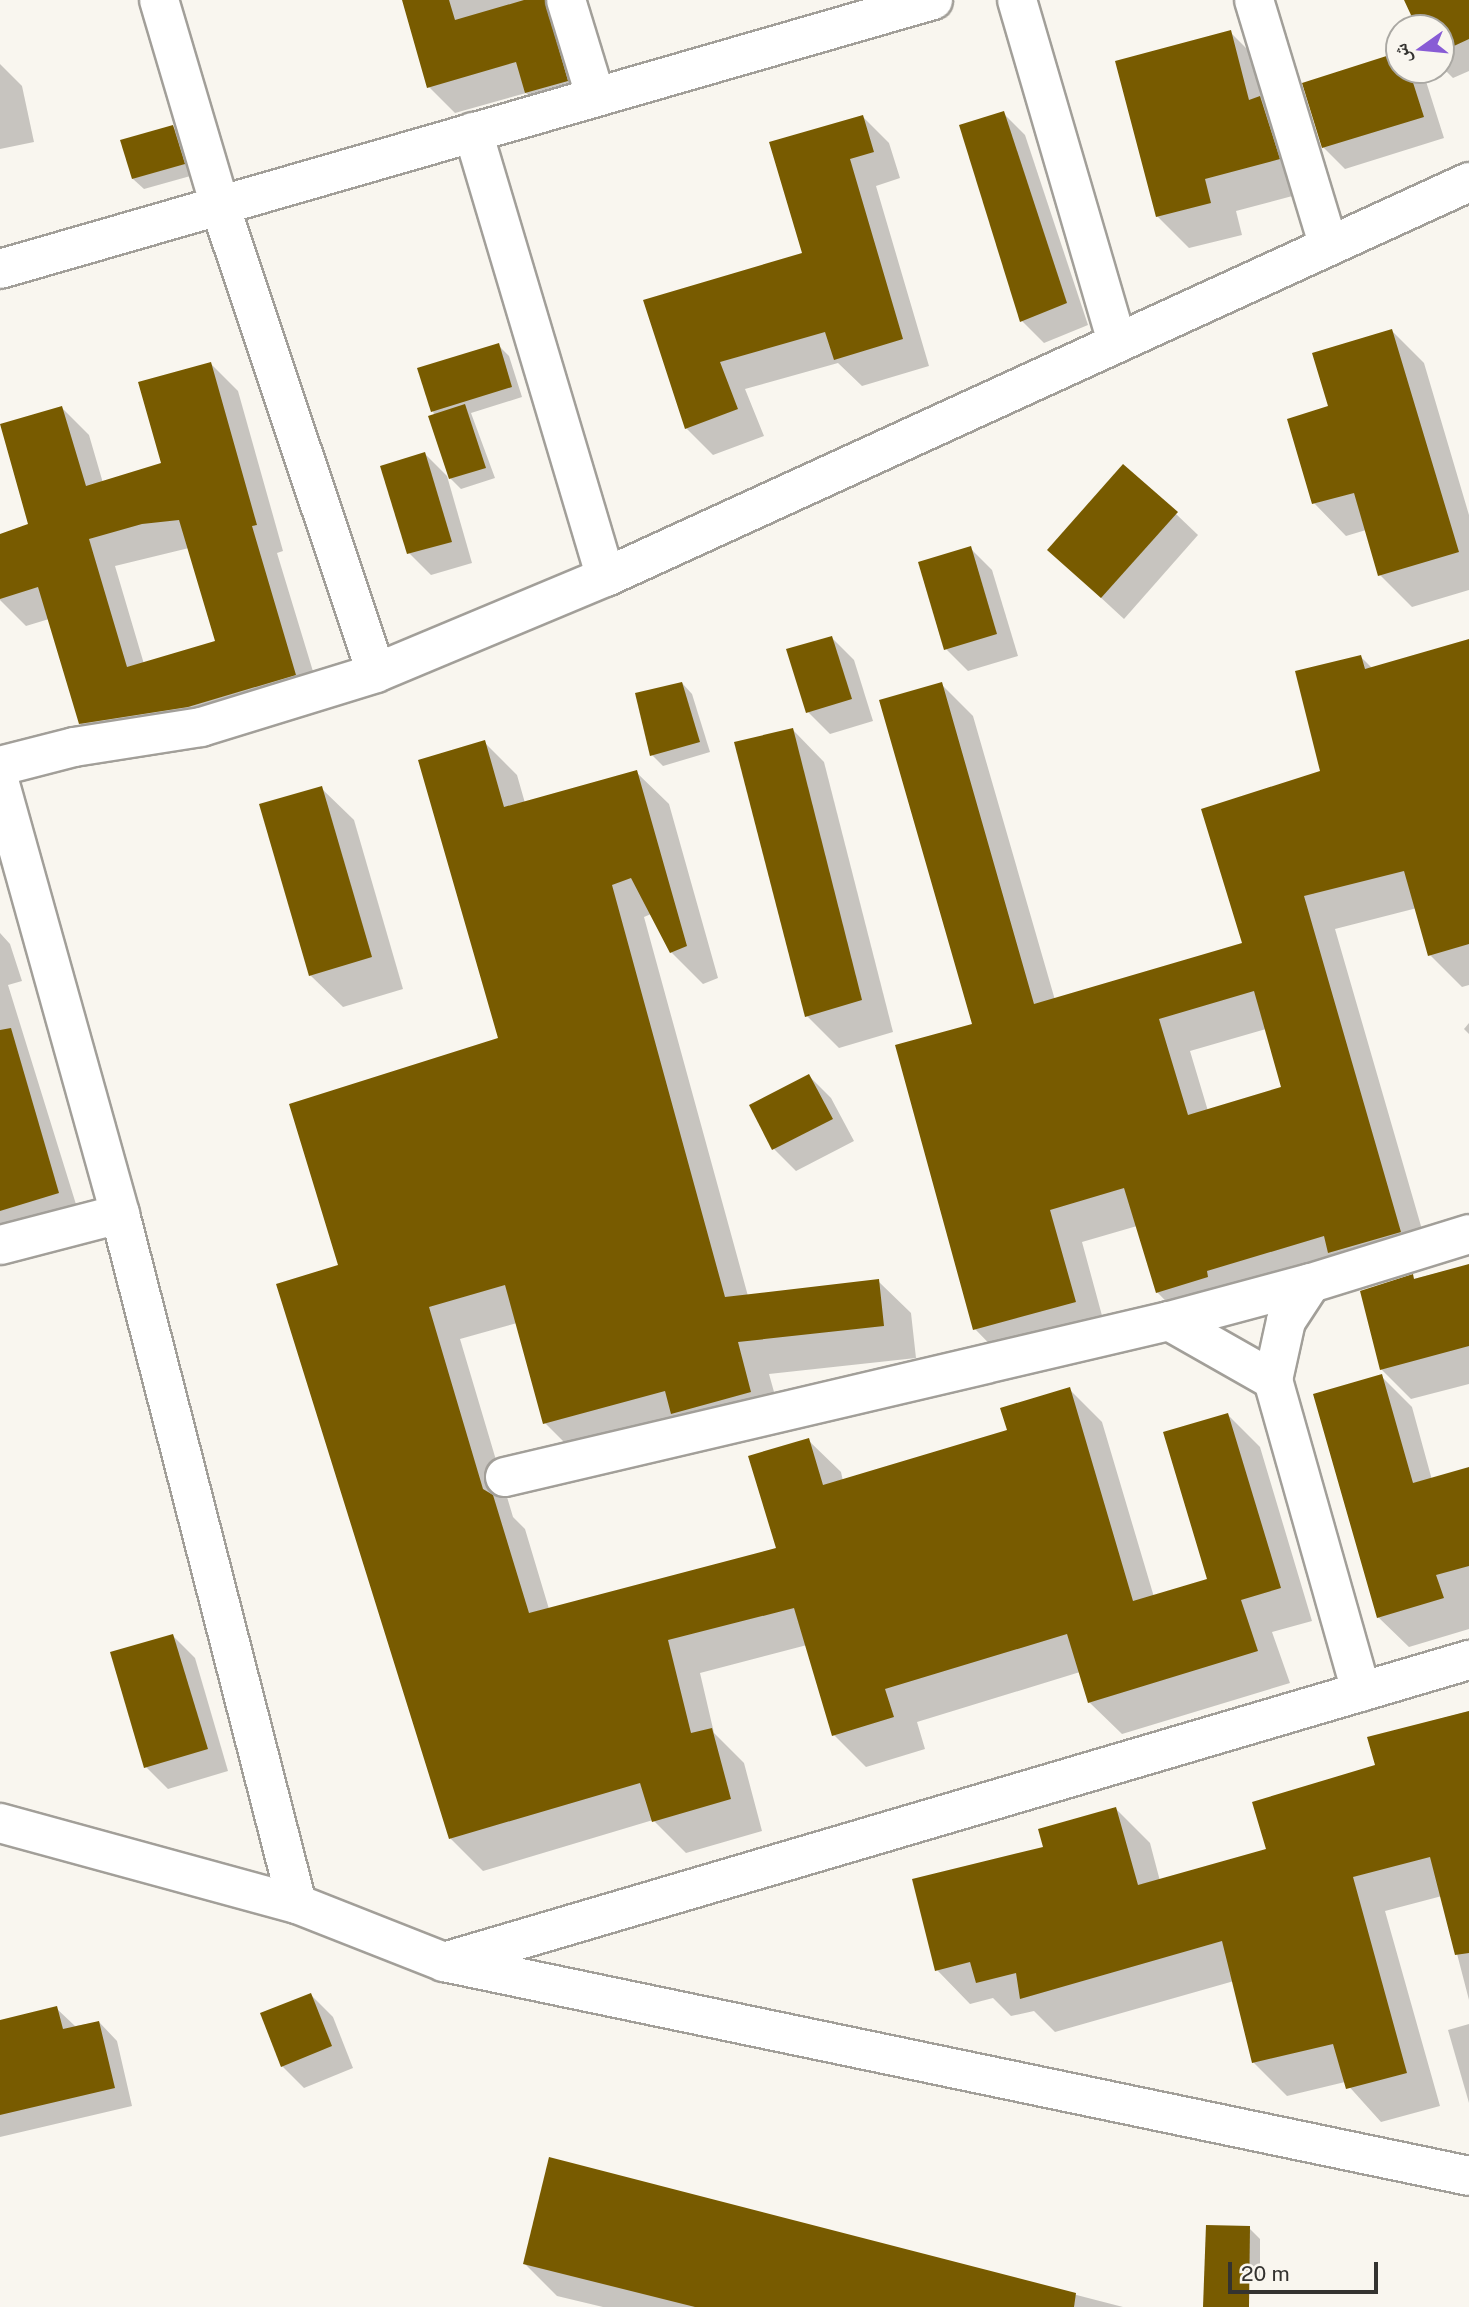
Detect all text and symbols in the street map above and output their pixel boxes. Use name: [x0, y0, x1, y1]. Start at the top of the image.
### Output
north arrow: [1385, 14, 1455, 84]
text: ش: [1388, 41, 1415, 67]
scale bar: [1231, 2248, 1382, 2292]
text: 20 m: [1241, 2261, 1290, 2286]

